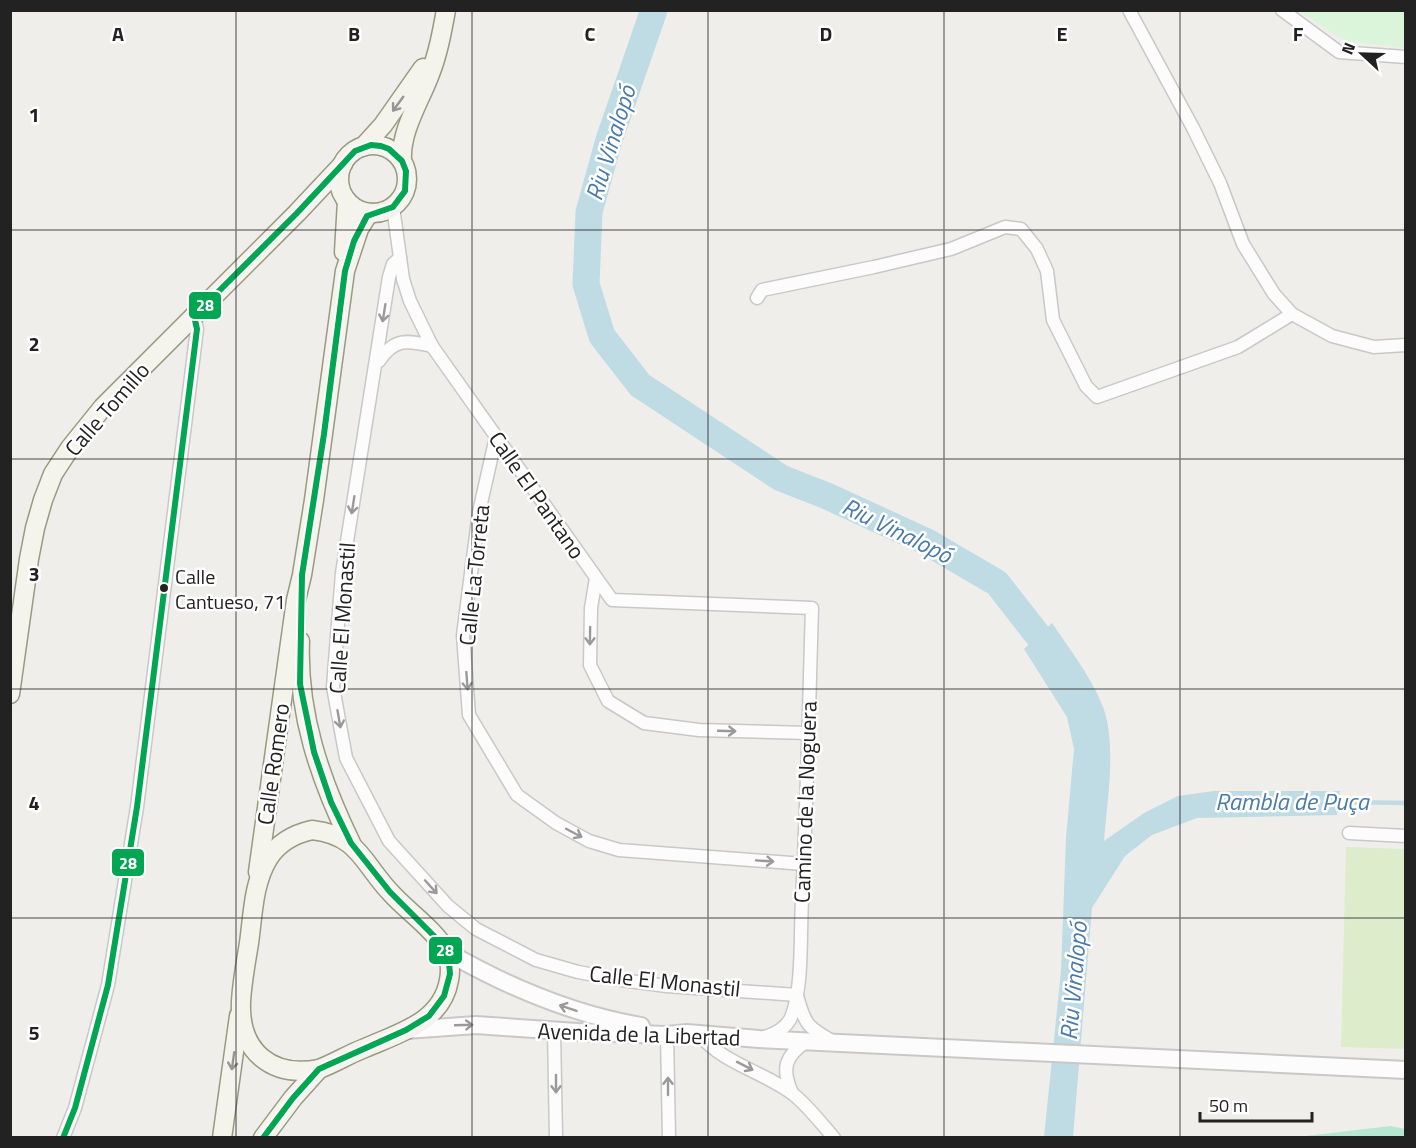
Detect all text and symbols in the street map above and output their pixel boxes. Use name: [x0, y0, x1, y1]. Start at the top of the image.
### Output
text: A: [112, 18, 124, 49]
text: B: [348, 18, 360, 49]
text: C: [585, 18, 596, 49]
text: D: [820, 18, 832, 49]
text: E: [1056, 18, 1068, 49]
text: F: [1293, 18, 1304, 49]
north arrow: [1332, 24, 1392, 84]
text: N: [1335, 39, 1361, 58]
water label: Riu Vinalopó: [576, 80, 645, 205]
one-way arrow: [392, 96, 405, 112]
text: 1: [28, 99, 40, 130]
line badge: 28: [188, 291, 222, 320]
text: 28: [196, 293, 214, 317]
one-way arrow: [378, 302, 389, 322]
text: 2: [28, 328, 40, 359]
street label: Calle Tomillo: [56, 354, 158, 464]
street label: Calle El Pantano: [480, 424, 594, 566]
water label: Riu Vinalopó: [836, 488, 960, 573]
one-way arrow: [347, 495, 358, 515]
street label: Calle La Torreta: [450, 503, 498, 647]
street label: Calle El Monastil: [320, 541, 364, 695]
text: 3: [28, 558, 40, 589]
place label: Calle Cantueso, 71: [175, 561, 285, 617]
marker: Calle Cantueso, 71: [158, 582, 170, 594]
one-way arrow: [584, 626, 596, 646]
one-way arrow: [461, 671, 472, 691]
street label: Camino de la Noguera: [784, 700, 826, 904]
street label: Calle Romero: [248, 701, 298, 827]
one-way arrow: [334, 709, 345, 729]
one-way arrow: [716, 725, 736, 737]
water label: Rambla de Puça: [1215, 783, 1371, 819]
text: 4: [28, 787, 40, 818]
one-way arrow: [564, 828, 582, 839]
line badge: 28: [111, 848, 145, 877]
text: 28: [119, 851, 137, 875]
one-way arrow: [754, 856, 774, 867]
one-way arrow: [424, 879, 438, 894]
water label: Riu Vinalopó: [1050, 919, 1096, 1042]
line badge: 28: [428, 936, 463, 965]
text: 28: [436, 938, 454, 962]
street label: Calle El Monastil: [588, 956, 742, 1006]
one-way arrow: [559, 1002, 578, 1013]
street label: Avenida de la Libertad: [537, 1013, 741, 1055]
text: 5: [28, 1017, 40, 1048]
one-way arrow: [454, 1020, 474, 1031]
one-way arrow: [227, 1050, 238, 1070]
one-way arrow: [735, 1061, 753, 1072]
one-way arrow: [550, 1074, 562, 1094]
one-way arrow: [662, 1077, 674, 1097]
scale bar: [1200, 1085, 1312, 1123]
text: 50 m: [1209, 1092, 1248, 1119]

